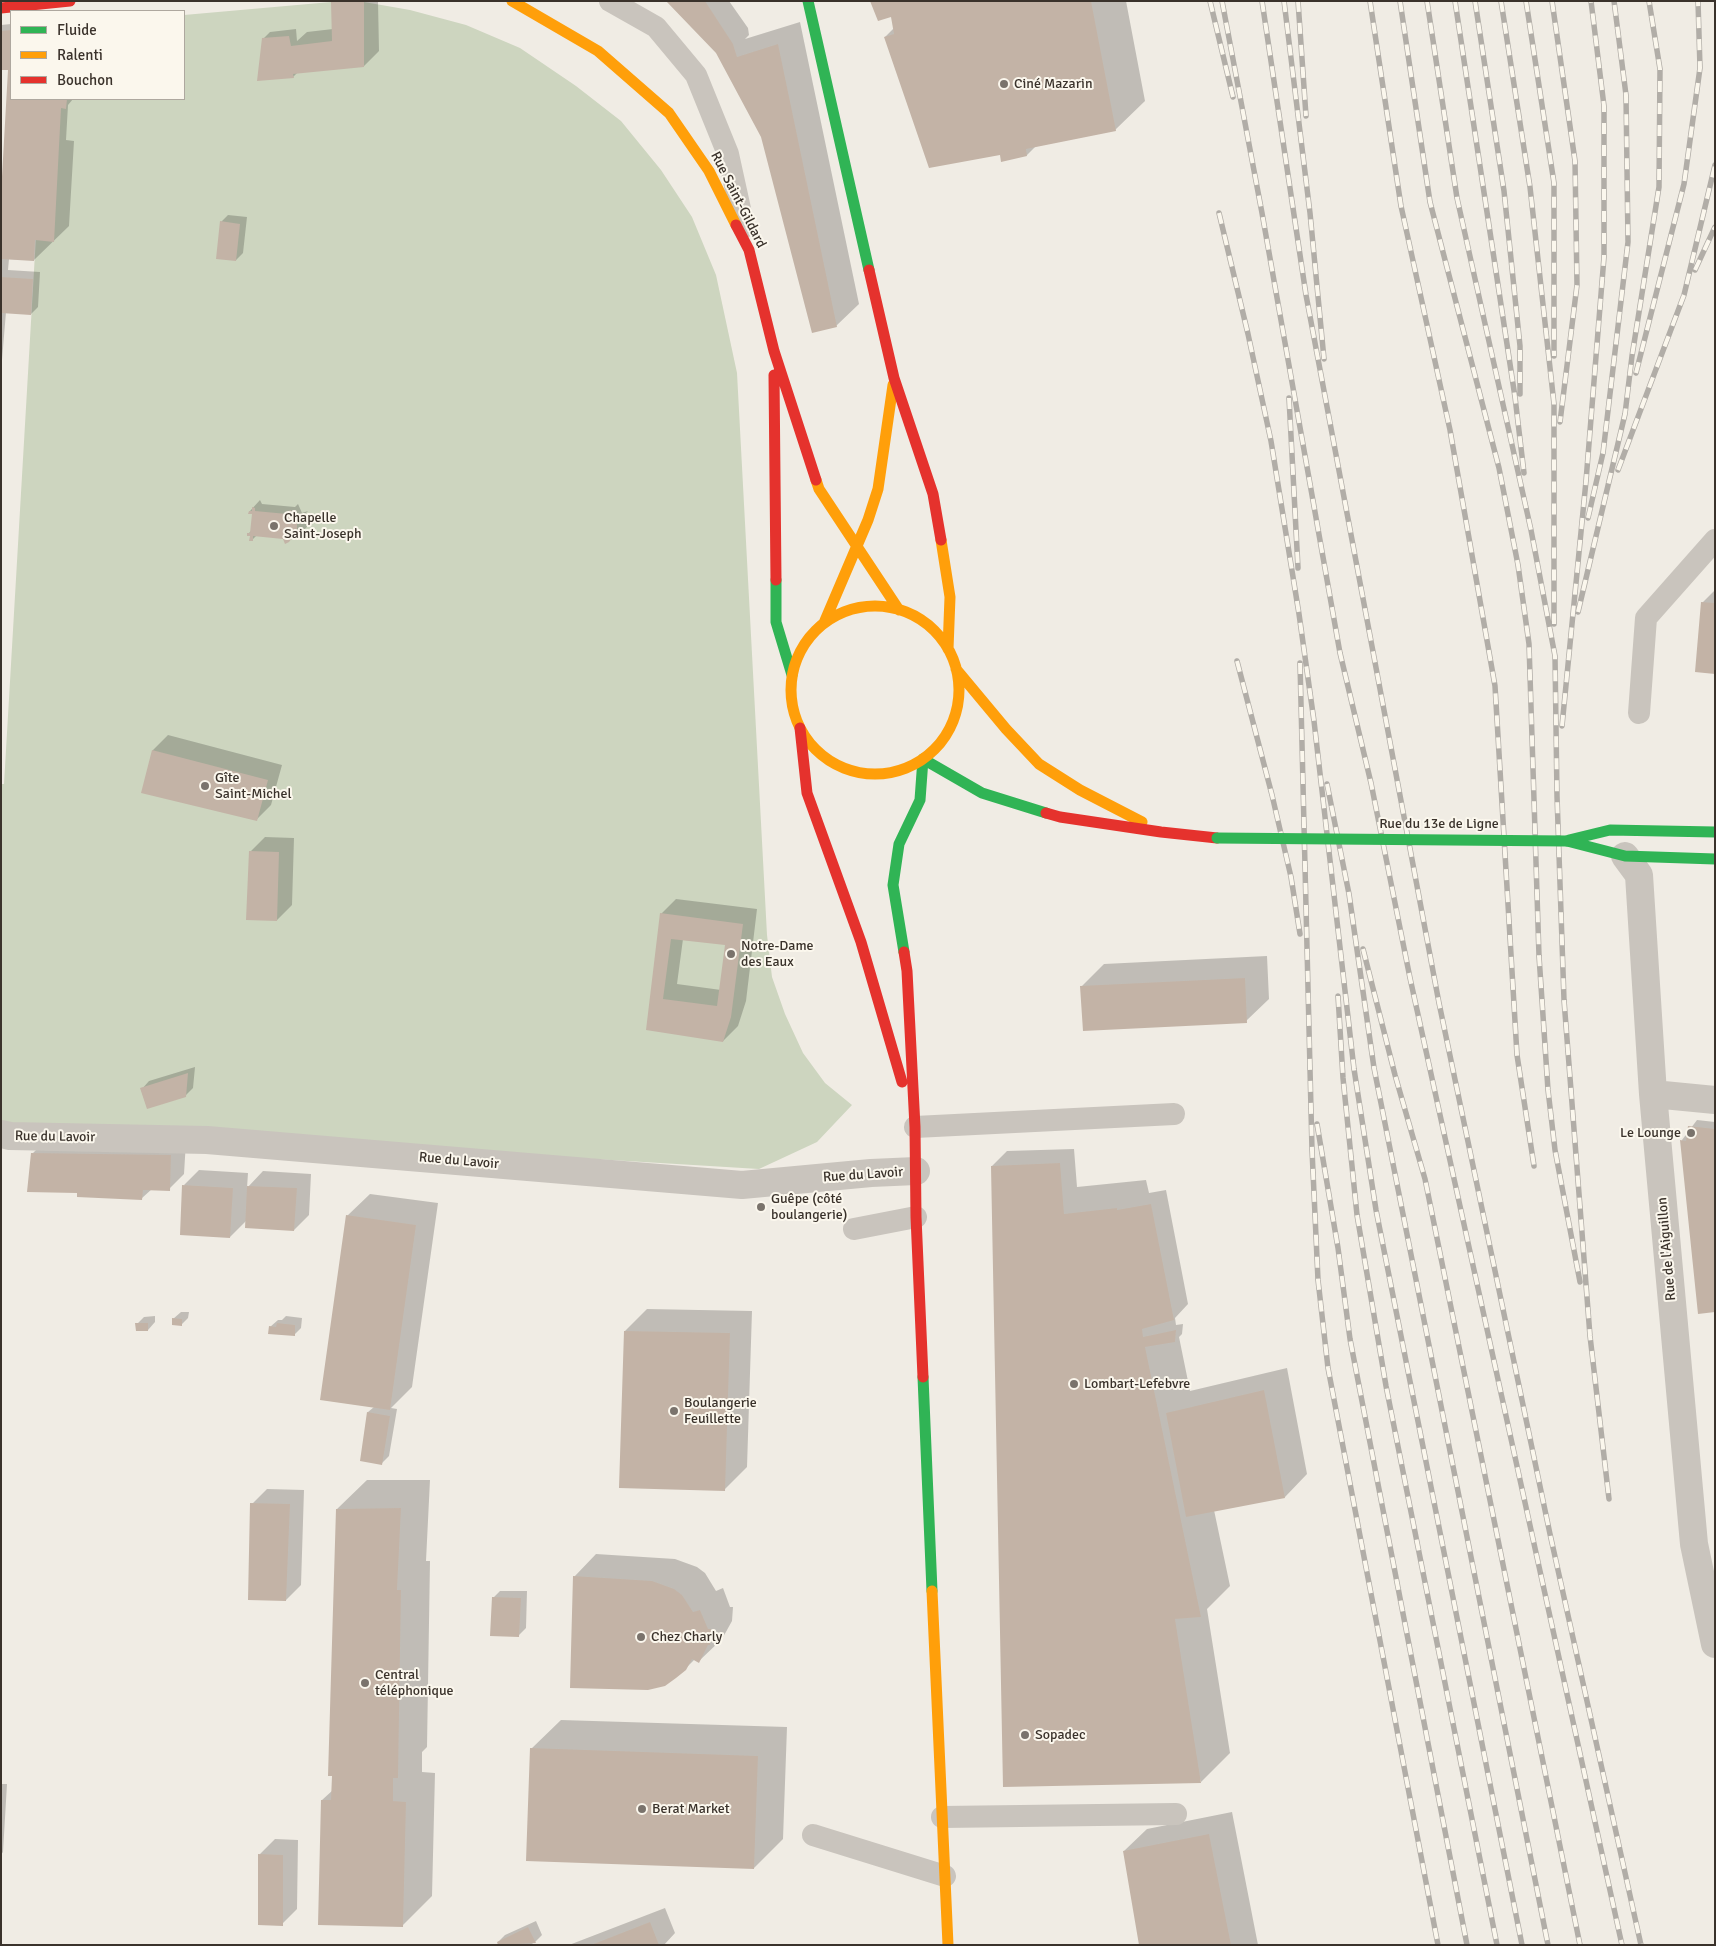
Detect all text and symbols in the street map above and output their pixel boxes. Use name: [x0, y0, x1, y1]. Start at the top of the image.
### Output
legend: [10, 10, 185, 100]
text: Fluide: [57, 21, 97, 39]
text: Ralenti: [57, 46, 103, 64]
text: Bouchon: [57, 71, 113, 89]
place label: Ciné Mazarin: [1014, 76, 1093, 92]
marker: Ciné Mazarin: [998, 78, 1010, 90]
street label: Rue Saint-Gildard: [707, 149, 769, 251]
place label: Chapelle Saint-Joseph: [284, 510, 362, 542]
marker: Chapelle Saint-Joseph: [268, 520, 280, 532]
place label: Gîte Saint-Michel: [215, 770, 292, 802]
marker: Gîte Saint-Michel: [199, 780, 211, 792]
street label: Rue du 13e de Ligne: [1379, 816, 1499, 832]
place label: Notre-Dame des Eaux: [741, 938, 814, 970]
marker: Notre-Dame des Eaux: [725, 948, 737, 960]
place label: Le Lounge: [1620, 1125, 1681, 1141]
marker: Le Lounge: [1685, 1127, 1697, 1139]
street label: Rue du Lavoir: [15, 1128, 95, 1146]
street label: Rue du Lavoir: [418, 1149, 500, 1173]
street label: Rue du Lavoir: [822, 1164, 904, 1186]
place label: Guêpe (côté boulangerie): [771, 1191, 847, 1224]
street label: Rue de l'Aiguillon: [1654, 1197, 1680, 1301]
marker: Guêpe (côté boulangerie): [755, 1201, 767, 1213]
place label: Lombart-Lefebvre: [1084, 1376, 1190, 1392]
marker: Lombart-Lefebvre: [1068, 1378, 1080, 1390]
place label: Boulangerie Feuillette: [684, 1395, 757, 1428]
marker: Boulangerie Feuillette: [668, 1405, 680, 1417]
place label: Chez Charly: [651, 1629, 722, 1645]
marker: Chez Charly: [635, 1631, 647, 1643]
place label: Central téléphonique: [375, 1667, 454, 1700]
marker: Central téléphonique: [359, 1677, 371, 1689]
place label: Sopadec: [1035, 1727, 1086, 1743]
marker: Sopadec: [1019, 1729, 1031, 1741]
place label: Berat Market: [652, 1801, 730, 1817]
marker: Berat Market: [636, 1803, 648, 1815]

